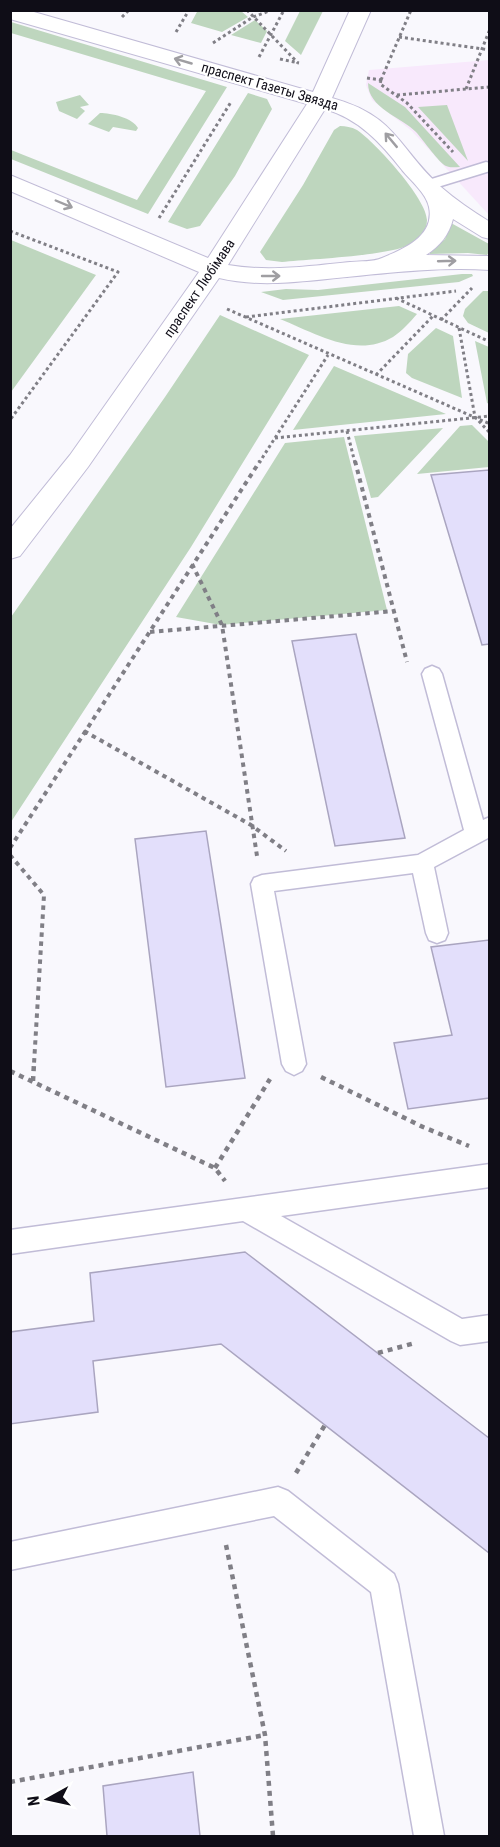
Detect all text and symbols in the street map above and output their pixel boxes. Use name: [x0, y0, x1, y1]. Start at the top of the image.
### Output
one-way arrow: [174, 55, 193, 66]
street label: праспект Газеты Звязда: [200, 59, 340, 113]
one-way arrow: [384, 132, 397, 148]
one-way arrow: [55, 199, 73, 210]
street label: праспект Любімава: [160, 236, 238, 340]
one-way arrow: [437, 256, 457, 267]
one-way arrow: [260, 270, 280, 281]
north arrow: [18, 1769, 78, 1829]
text: N: [24, 1795, 44, 1807]

